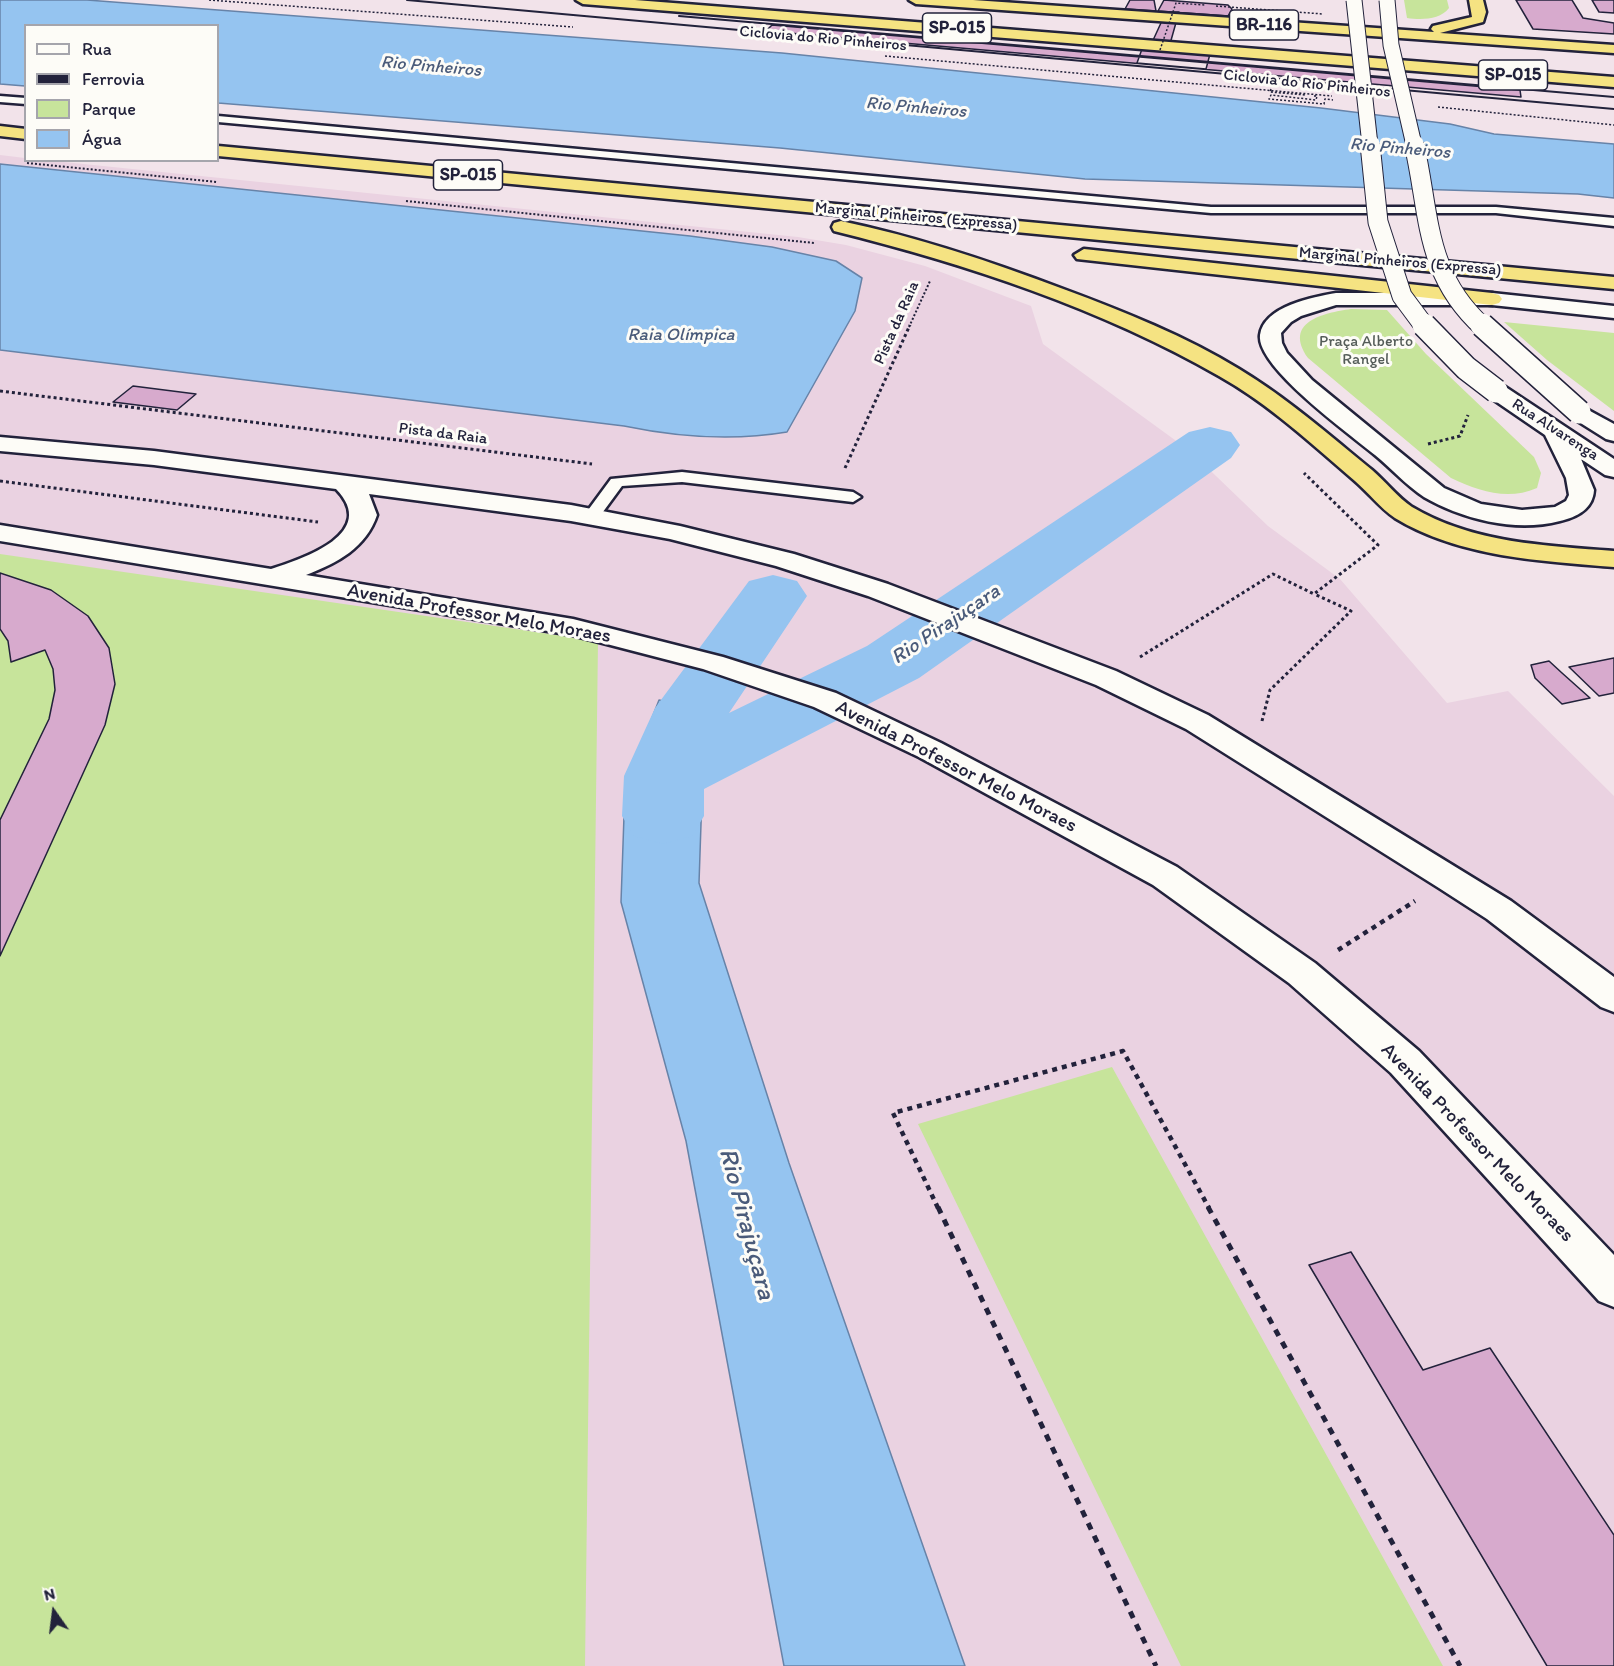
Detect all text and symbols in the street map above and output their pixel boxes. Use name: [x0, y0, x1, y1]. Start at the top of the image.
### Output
road number: BR-116: [1230, 10, 1298, 40]
road number: SP-015: [922, 13, 992, 43]
street label: Ciclovia do Rio Pinheiros: [739, 22, 907, 56]
legend: [24, 24, 219, 162]
text: Rua: [82, 38, 112, 60]
water label: Rio Pinheiros: [380, 52, 482, 82]
road number: SP-015: [1478, 60, 1547, 90]
street label: Ciclovia do Rio Pinheiros: [1223, 66, 1391, 102]
text: Ferrovia: [82, 68, 145, 90]
water label: Rio Pinheiros: [865, 93, 967, 123]
text: Parque: [82, 98, 136, 120]
text: Água: [82, 128, 122, 150]
water label: Rio Pinheiros: [1349, 134, 1451, 164]
road number: SP-015: [434, 160, 502, 190]
street label: Marginal Pinheiros (Expressa): [814, 199, 1018, 235]
street label: Marginal Pinheiros (Expressa): [1298, 244, 1502, 280]
street label: Pista da Raia: [870, 278, 924, 368]
water label: Raia Olímpica: [628, 324, 734, 346]
park label: Praça Alberto Rangel: [1319, 332, 1413, 370]
street label: Rua Alvarenga: [1508, 395, 1602, 465]
street label: Pista da Raia: [398, 419, 488, 449]
street label: Avenida Professor Melo Moraes: [345, 579, 613, 649]
water label: Rio Pirajuçara: [887, 579, 1005, 671]
street label: Avenida Professor Melo Moraes: [831, 696, 1081, 838]
street label: Avenida Professor Melo Moraes: [1375, 1038, 1579, 1248]
water label: Rio Pirajuçara: [711, 1145, 781, 1303]
north arrow: [24, 1582, 84, 1642]
text: N: [42, 1584, 57, 1605]

